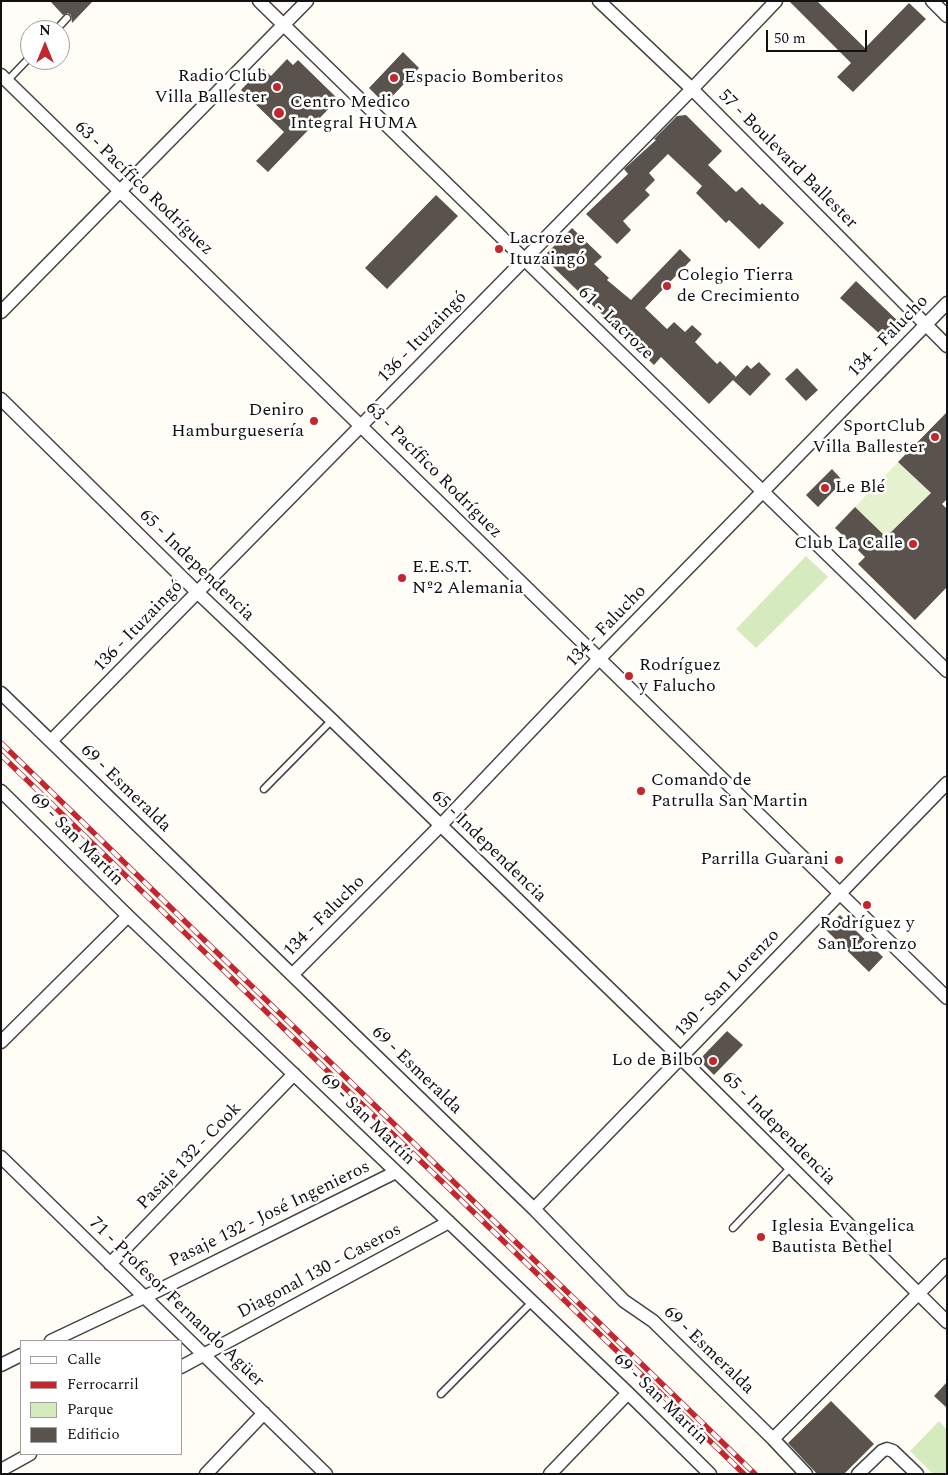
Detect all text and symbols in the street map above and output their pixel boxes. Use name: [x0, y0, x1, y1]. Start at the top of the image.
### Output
north arrow: [20, 20, 70, 70]
text: N: [39, 20, 51, 41]
scale bar: [768, 20, 869, 52]
text: 50 m: [774, 27, 806, 50]
place label: Radio Club Villa Ballester: [154, 66, 267, 108]
place label: Espacio Bomberitos: [404, 67, 564, 89]
marker: Espacio Bomberitos: [388, 72, 400, 84]
marker: Radio Club Villa Ballester: [271, 81, 283, 93]
street label: 57 - Boulevard Ballester: [713, 86, 861, 234]
place label: Centro Medico Integral HUMA: [290, 92, 418, 134]
marker: Centro Medico Integral HUMA: [272, 106, 286, 120]
street label: 63 - Pacífico Rodríguez: [69, 117, 217, 261]
place label: Lacroze e Ituzaingó: [509, 228, 585, 270]
marker: Lacroze e Ituzaingó: [493, 243, 505, 255]
place label: Colegio Tierra de Crecimiento: [677, 265, 800, 308]
marker: Colegio Tierra de Crecimiento: [661, 280, 673, 292]
street label: 61 - Lacroze: [573, 283, 657, 365]
street label: 136 - Ituzaingó: [374, 288, 472, 388]
street label: 134 - Falucho: [844, 291, 934, 383]
street label: 63 - Pacífico Rodríguez: [360, 398, 506, 544]
place label: Deniro Hamburguesería: [171, 400, 304, 442]
marker: Deniro Hamburguesería: [308, 415, 320, 427]
place label: SportClub Villa Ballester: [812, 416, 925, 458]
marker: SportClub Villa Ballester: [929, 431, 941, 443]
place label: Le Blé: [835, 477, 885, 499]
marker: Le Blé: [819, 482, 831, 494]
street label: 65 - Independencia: [134, 506, 258, 626]
place label: Club La Calle: [794, 533, 903, 555]
marker: Club La Calle: [907, 538, 919, 550]
place label: E.E.S.T. Nº2 Alemania: [412, 557, 523, 600]
marker: E.E.S.T. Nº2 Alemania: [396, 572, 408, 584]
street label: 136 - Ituzaingó: [90, 577, 188, 677]
street label: 134 - Falucho: [562, 581, 652, 673]
place label: Rodríguez y Falucho: [639, 655, 721, 698]
marker: Rodríguez y Falucho: [623, 670, 635, 682]
street label: 69 - Esmeralda: [75, 740, 175, 838]
place label: Comando de Patrulla San Martin: [651, 770, 808, 812]
marker: Comando de Patrulla San Martin: [635, 785, 647, 797]
street label: 65 - Independencia: [426, 787, 550, 907]
street label: 69 - San Martín: [25, 789, 127, 891]
place label: Parrilla Guarani: [700, 849, 829, 871]
marker: Parrilla Guarani: [833, 854, 845, 866]
street label: 134 - Falucho: [280, 872, 370, 962]
marker: Rodríguez y San Lorenzo: [861, 899, 873, 911]
place label: Rodríguez y San Lorenzo: [817, 913, 917, 956]
street label: 130 - San Lorenzo: [671, 925, 785, 1043]
street label: 69 - Esmeralda: [366, 1022, 466, 1120]
place label: Lo de Bilbo: [611, 1050, 703, 1072]
marker: Lo de Bilbo: [707, 1055, 719, 1067]
street label: 65 - Independencia: [717, 1068, 839, 1190]
street label: 69 - San Martín: [315, 1069, 419, 1171]
street label: Pasaje 132 - Cook: [133, 1099, 247, 1215]
street label: Pasaje 132 - José Ingenieros: [166, 1157, 374, 1273]
street label: 71 - Profesor Fernando Agüer: [84, 1214, 268, 1392]
place label: Iglesia Evangelica Bautista Bethel: [771, 1216, 915, 1258]
street label: Diagonal 130 - Caseros: [234, 1220, 406, 1324]
marker: Iglesia Evangelica Bautista Bethel: [755, 1231, 767, 1243]
street label: 69 - Esmeralda: [658, 1302, 758, 1400]
legend: [20, 1340, 182, 1455]
text: Calle: [67, 1348, 101, 1371]
street label: 69 - San Martín: [608, 1349, 712, 1451]
text: Ferrocarril: [67, 1373, 139, 1396]
text: Parque: [67, 1398, 114, 1421]
text: Edificio: [67, 1423, 120, 1446]

